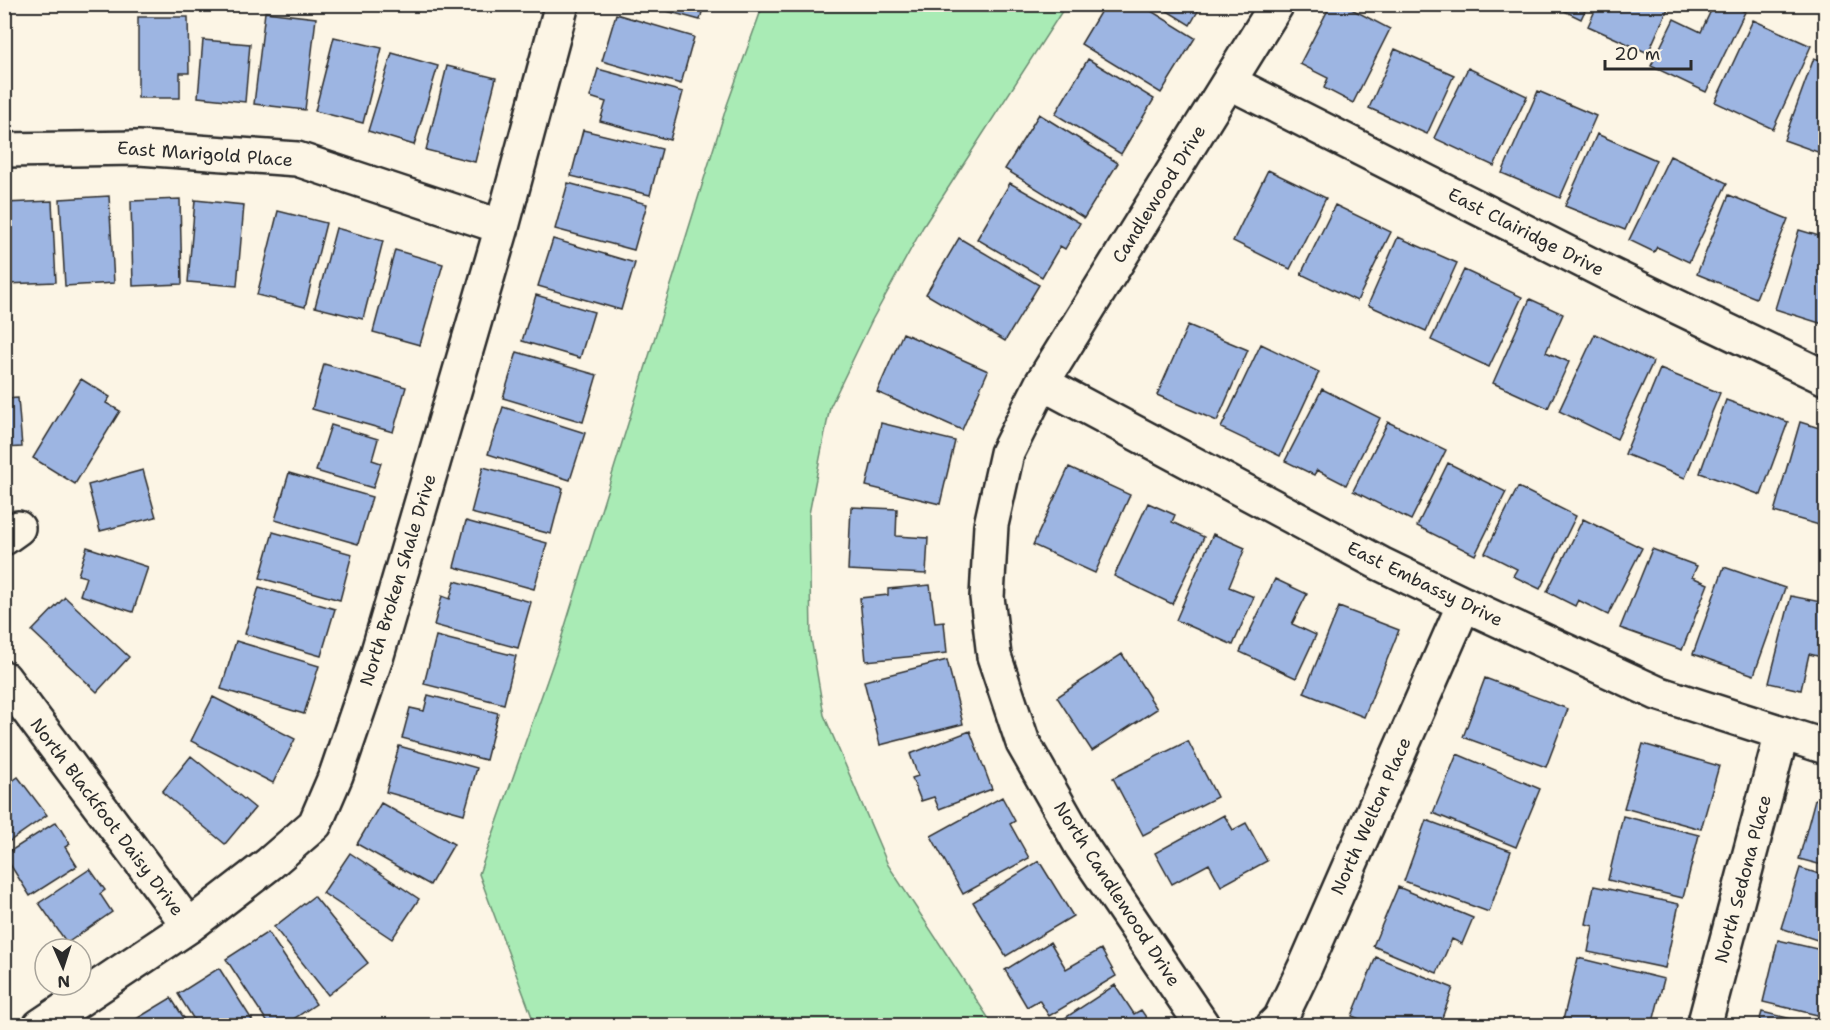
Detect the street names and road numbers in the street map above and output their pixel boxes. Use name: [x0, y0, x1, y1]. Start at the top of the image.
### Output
street label: Candlewood Drive: [1107, 120, 1211, 268]
street label: East Marigold Place: [116, 136, 294, 172]
street label: East Clairidge Drive: [1444, 182, 1608, 282]
street label: North Broken Shale Drive: [354, 471, 442, 689]
street label: East Embassy Drive: [1343, 536, 1507, 632]
street label: North Blackfoot Daisy Drive: [25, 713, 189, 921]
street label: North Welton Place: [1325, 733, 1417, 899]
street label: North Sedona Place: [1709, 792, 1777, 966]
street label: North Candlewood Drive: [1048, 797, 1186, 991]

